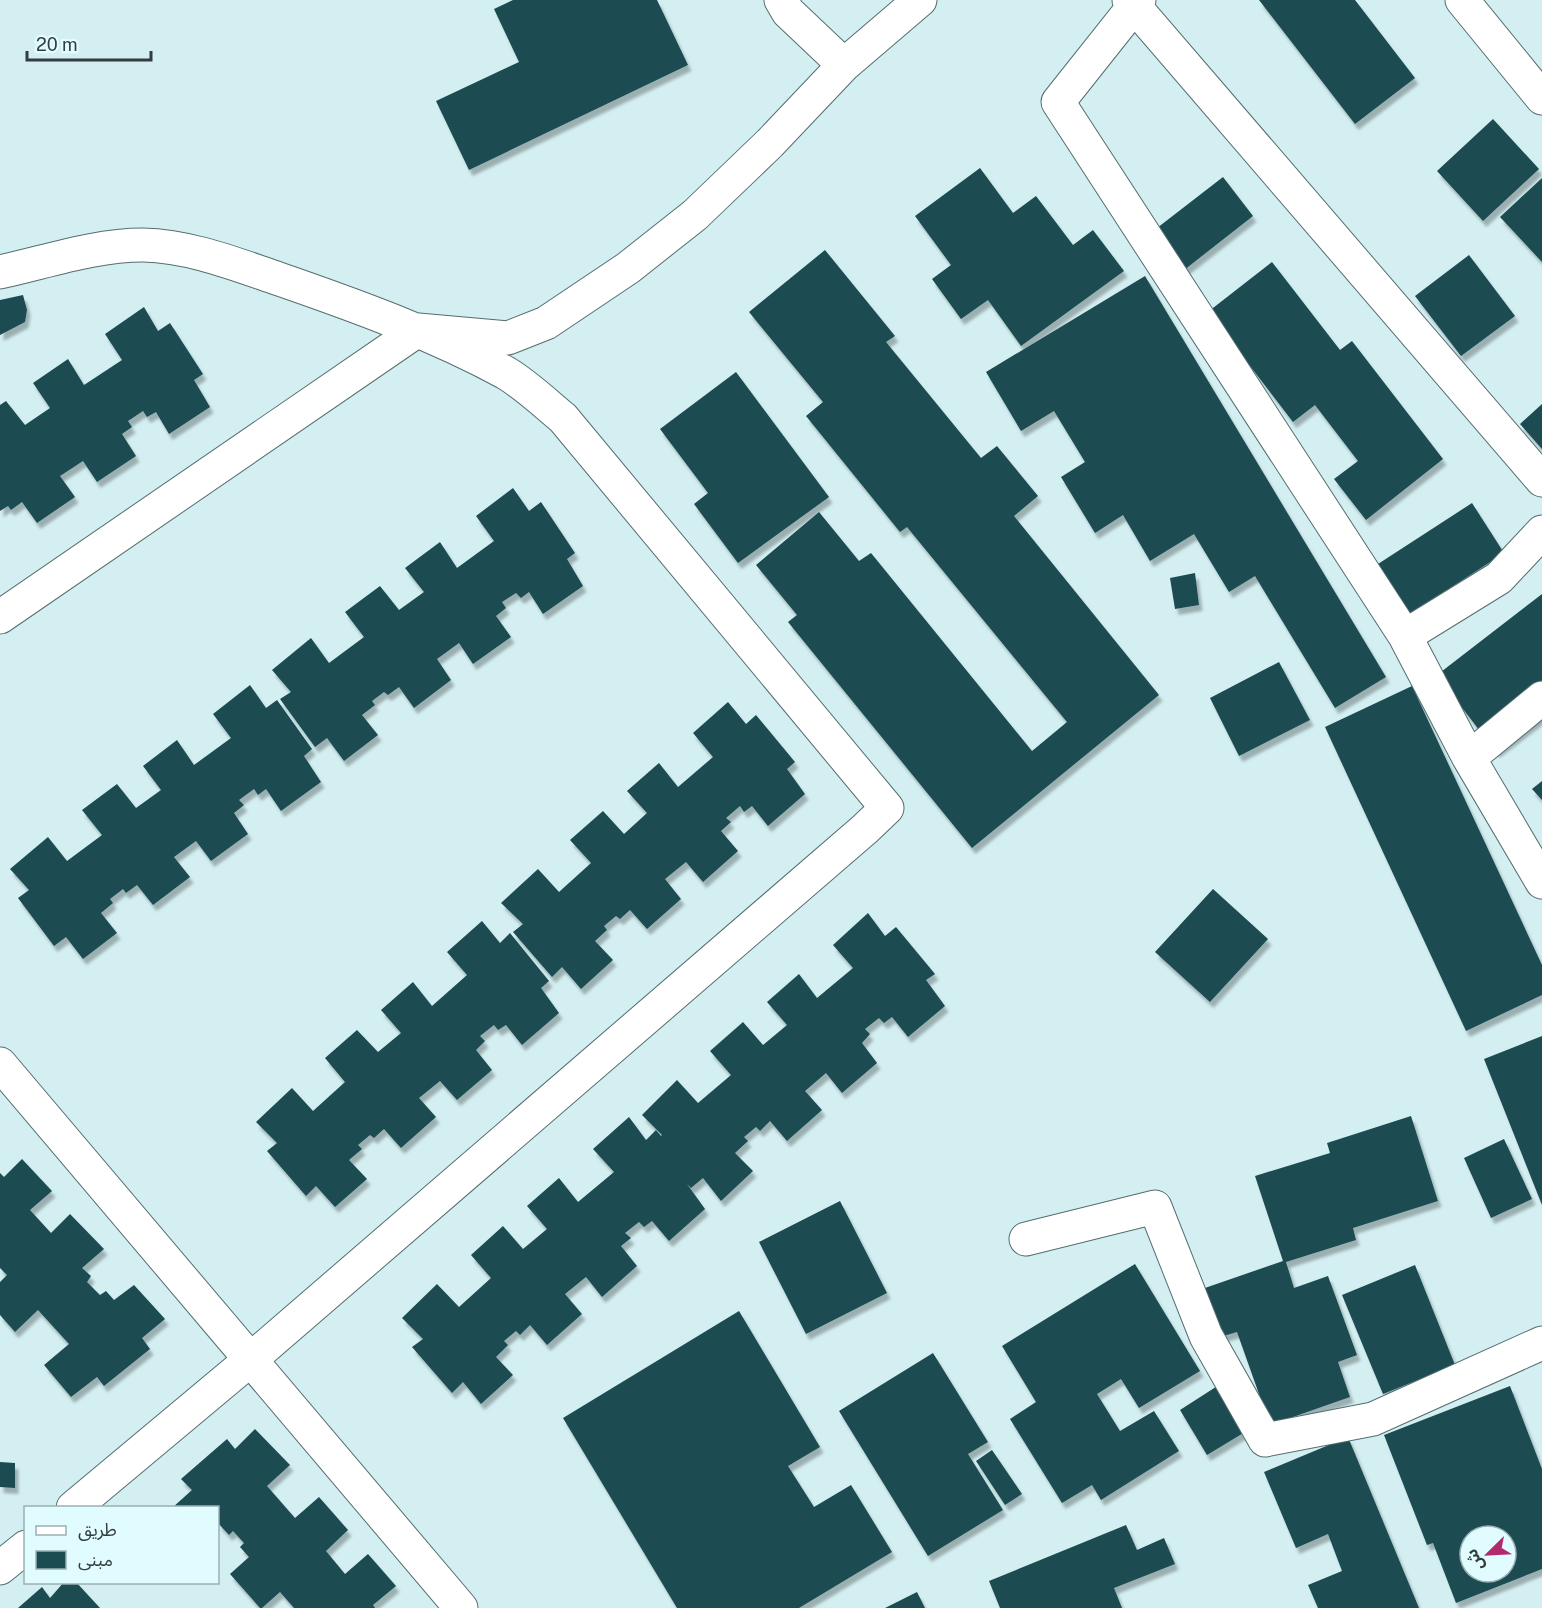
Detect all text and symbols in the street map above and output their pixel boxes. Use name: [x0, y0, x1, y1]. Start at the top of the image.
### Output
scale bar: [27, 24, 152, 62]
text: 20 m: [36, 34, 78, 55]
legend: [24, 1506, 219, 1584]
text: طريق: [78, 1519, 117, 1541]
north arrow: [1458, 1524, 1518, 1584]
text: ش: [1462, 1546, 1488, 1574]
text: مبنى: [78, 1549, 113, 1571]

